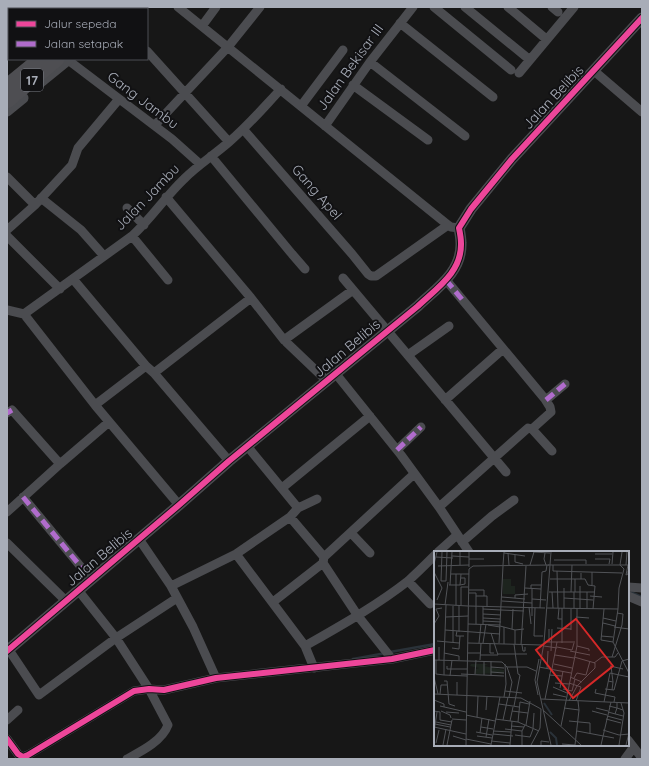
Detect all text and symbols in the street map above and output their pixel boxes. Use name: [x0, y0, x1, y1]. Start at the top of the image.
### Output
legend: [8, 8, 148, 60]
text: Jalur sepeda: [44, 16, 117, 31]
street label: Jalan Bekisar III: [313, 20, 387, 114]
text: Jalan setapak: [44, 36, 123, 51]
street label: Jalan Belibis: [519, 61, 587, 133]
street label: Gang Jambu: [104, 67, 182, 133]
road number: 17: [21, 69, 43, 91]
street label: Jalan Jambu: [111, 160, 183, 234]
street label: Gang Apel: [288, 161, 346, 223]
street label: Jalan Belibis: [310, 315, 384, 381]
street label: Jalan Belibis: [62, 524, 136, 590]
inset map: [434, 551, 629, 746]

